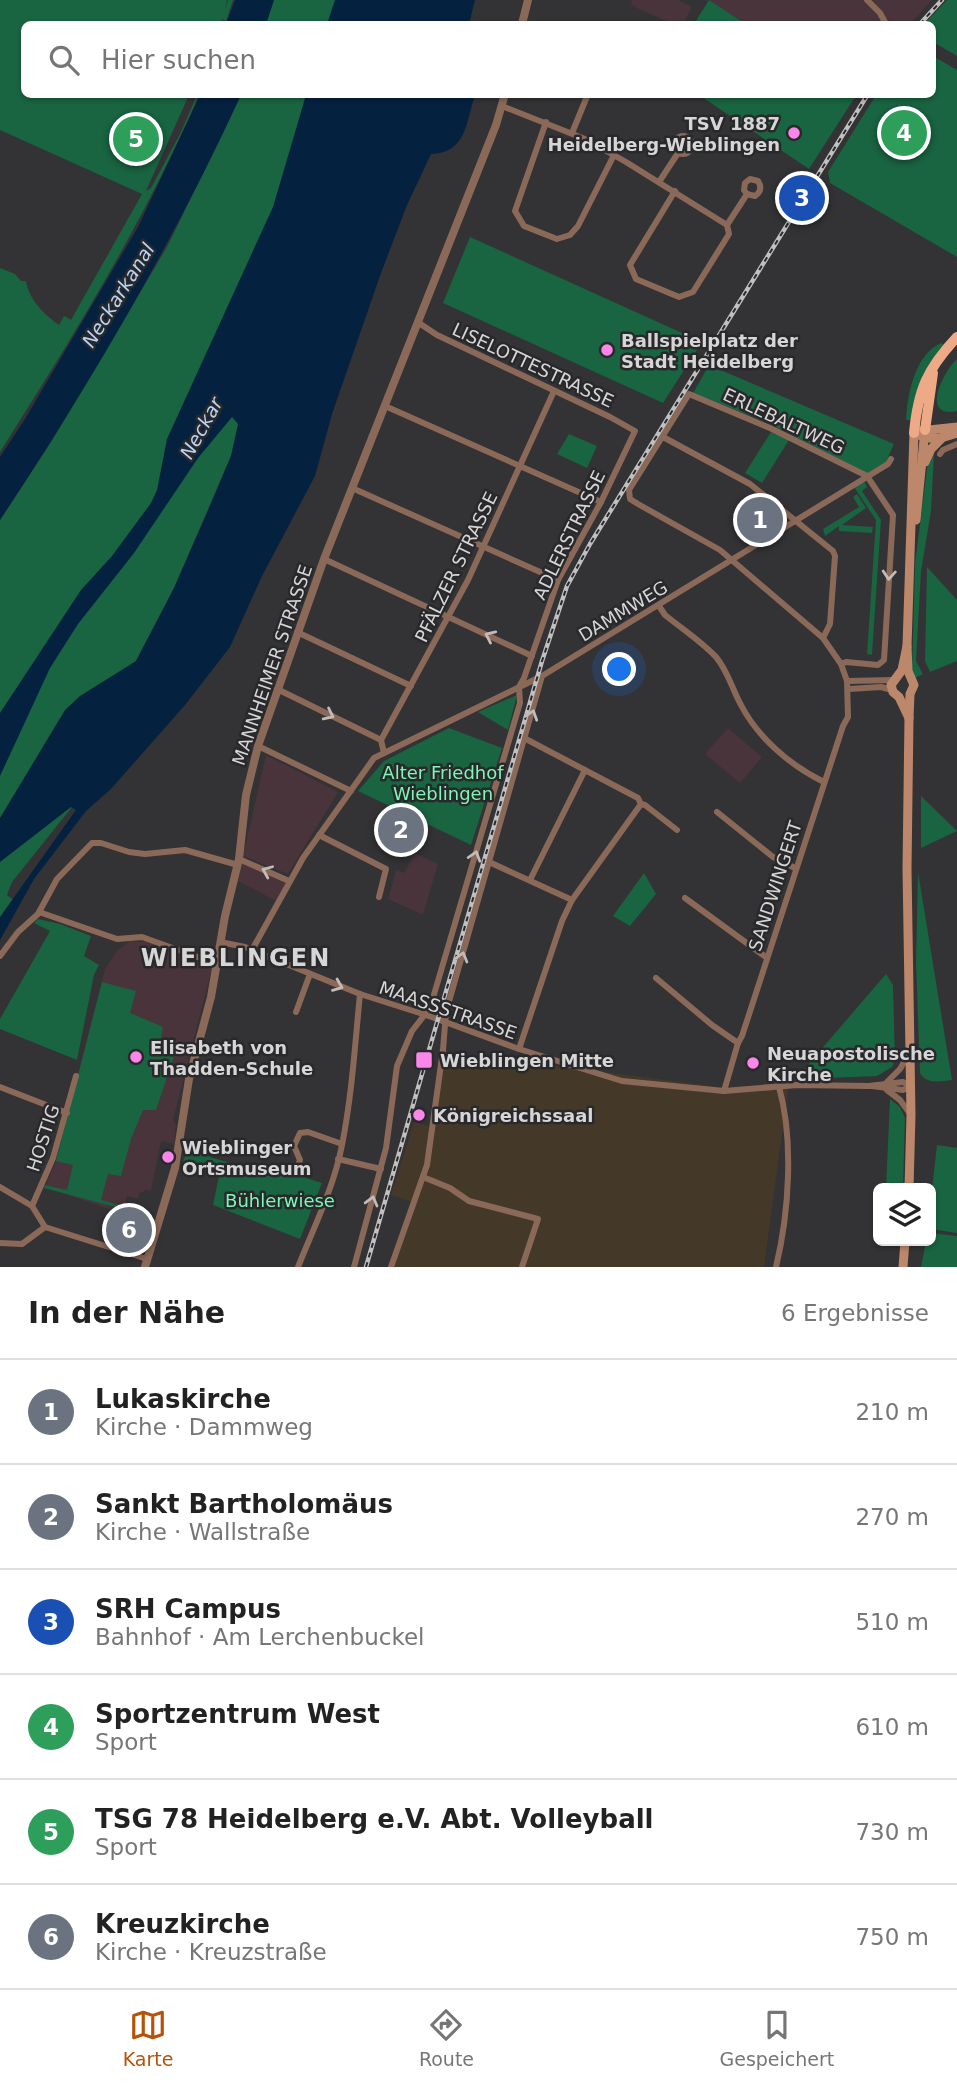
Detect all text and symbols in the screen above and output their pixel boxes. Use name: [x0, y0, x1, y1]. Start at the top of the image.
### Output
search box: [21, 21, 936, 98]
icon: search: [45, 41, 83, 79]
text: Hier suchen: [101, 45, 256, 75]
pin: 4: [881, 107, 927, 159]
pin: 5: [113, 113, 159, 165]
place label: TSV 1887 Heidelberg-Wieblingen: [548, 113, 780, 155]
marker: TSV 1887 Heidelberg-Wieblingen: [786, 125, 802, 141]
pin: 3: [779, 172, 825, 224]
water label: Neckarkanal: [77, 238, 159, 351]
street label: LISELOTTESTRASSE: [449, 318, 617, 412]
place label: Ballspielplatz der Stadt Heidelberg: [621, 330, 798, 372]
marker: Ballspielplatz der Stadt Heidelberg: [599, 342, 615, 358]
street label: ERLEBALTWEG: [720, 384, 848, 458]
water label: Neckar: [175, 392, 227, 463]
street label: ADLERSTRASSE: [529, 467, 609, 603]
street label: PFÄLZER STRASSE: [410, 488, 502, 646]
pin: 1: [737, 494, 783, 546]
street label: MANNHEIMER STRASSE: [228, 562, 316, 768]
one-way arrow: [882, 570, 897, 581]
street label: DAMMWEG: [575, 576, 671, 646]
one-way arrow: [485, 630, 498, 644]
your location: [602, 652, 636, 686]
one-way arrow: [322, 706, 334, 720]
one-way arrow: [523, 709, 538, 721]
park label: Alter Friedhof Wieblingen: [382, 762, 504, 804]
pin: 2: [378, 804, 424, 856]
street label: SANDWINGERT: [744, 817, 806, 954]
one-way arrow: [467, 851, 481, 863]
one-way arrow: [261, 865, 274, 879]
district label: WIEBLINGEN: [141, 944, 331, 972]
one-way arrow: [454, 952, 469, 964]
one-way arrow: [331, 977, 343, 991]
street label: MAASSSTRASSE: [376, 977, 520, 1043]
place label: Elisabeth von Thadden-Schule: [150, 1037, 313, 1079]
place label: Neuapostolische Kirche: [767, 1043, 935, 1085]
marker: Elisabeth von Thadden-Schule: [128, 1049, 144, 1065]
marker: Wieblingen Mitte: [414, 1050, 434, 1070]
place label: Wieblingen Mitte: [440, 1050, 614, 1071]
marker: Neuapostolische Kirche: [745, 1055, 761, 1071]
street label: HOSTIG: [22, 1102, 64, 1174]
place label: Königreichssaal: [433, 1105, 594, 1126]
marker: Königreichssaal: [411, 1107, 427, 1123]
place label: Wieblinger Ortsmuseum: [182, 1137, 312, 1179]
marker: Wieblinger Ortsmuseum: [160, 1149, 176, 1165]
map controls: [873, 1183, 936, 1246]
button: layers: [873, 1183, 936, 1246]
park label: Bühlerwiese: [225, 1190, 335, 1211]
one-way arrow: [364, 1195, 378, 1207]
pin: 6: [106, 1204, 152, 1256]
text: In der Nähe: [28, 1295, 225, 1330]
text: 6 Ergebnisse: [781, 1300, 929, 1326]
text: Lukaskirche: [95, 1384, 271, 1414]
text: 1: [43, 1399, 59, 1425]
text: 210 m: [855, 1399, 929, 1425]
text: Kirche · Dammweg: [95, 1414, 313, 1440]
text: Sankt Bartholomäus: [95, 1489, 393, 1519]
text: 2: [43, 1504, 59, 1530]
text: 270 m: [855, 1504, 929, 1530]
text: Kirche · Wallstraße: [95, 1519, 310, 1545]
text: SRH Campus: [95, 1594, 281, 1624]
text: 3: [43, 1609, 59, 1635]
text: 510 m: [855, 1609, 929, 1635]
text: Bahnhof · Am Lerchenbuckel: [95, 1624, 424, 1650]
text: Sportzentrum West: [95, 1699, 380, 1729]
text: 4: [43, 1714, 59, 1740]
text: 610 m: [855, 1714, 929, 1740]
text: Sport: [95, 1729, 157, 1755]
text: TSG 78 Heidelberg e.V. Abt. Volleyball: [95, 1804, 654, 1834]
text: 5: [43, 1819, 59, 1845]
text: 730 m: [855, 1819, 929, 1845]
text: Sport: [95, 1834, 157, 1860]
text: Kreuzkirche: [95, 1909, 270, 1939]
text: 6: [43, 1924, 59, 1950]
text: 750 m: [855, 1924, 929, 1950]
text: Kirche · Kreuzstraße: [95, 1939, 327, 1965]
tab: Karte: [123, 2006, 173, 2070]
tab: Route: [419, 2006, 474, 2070]
tab: Gespeichert: [719, 2006, 834, 2070]

